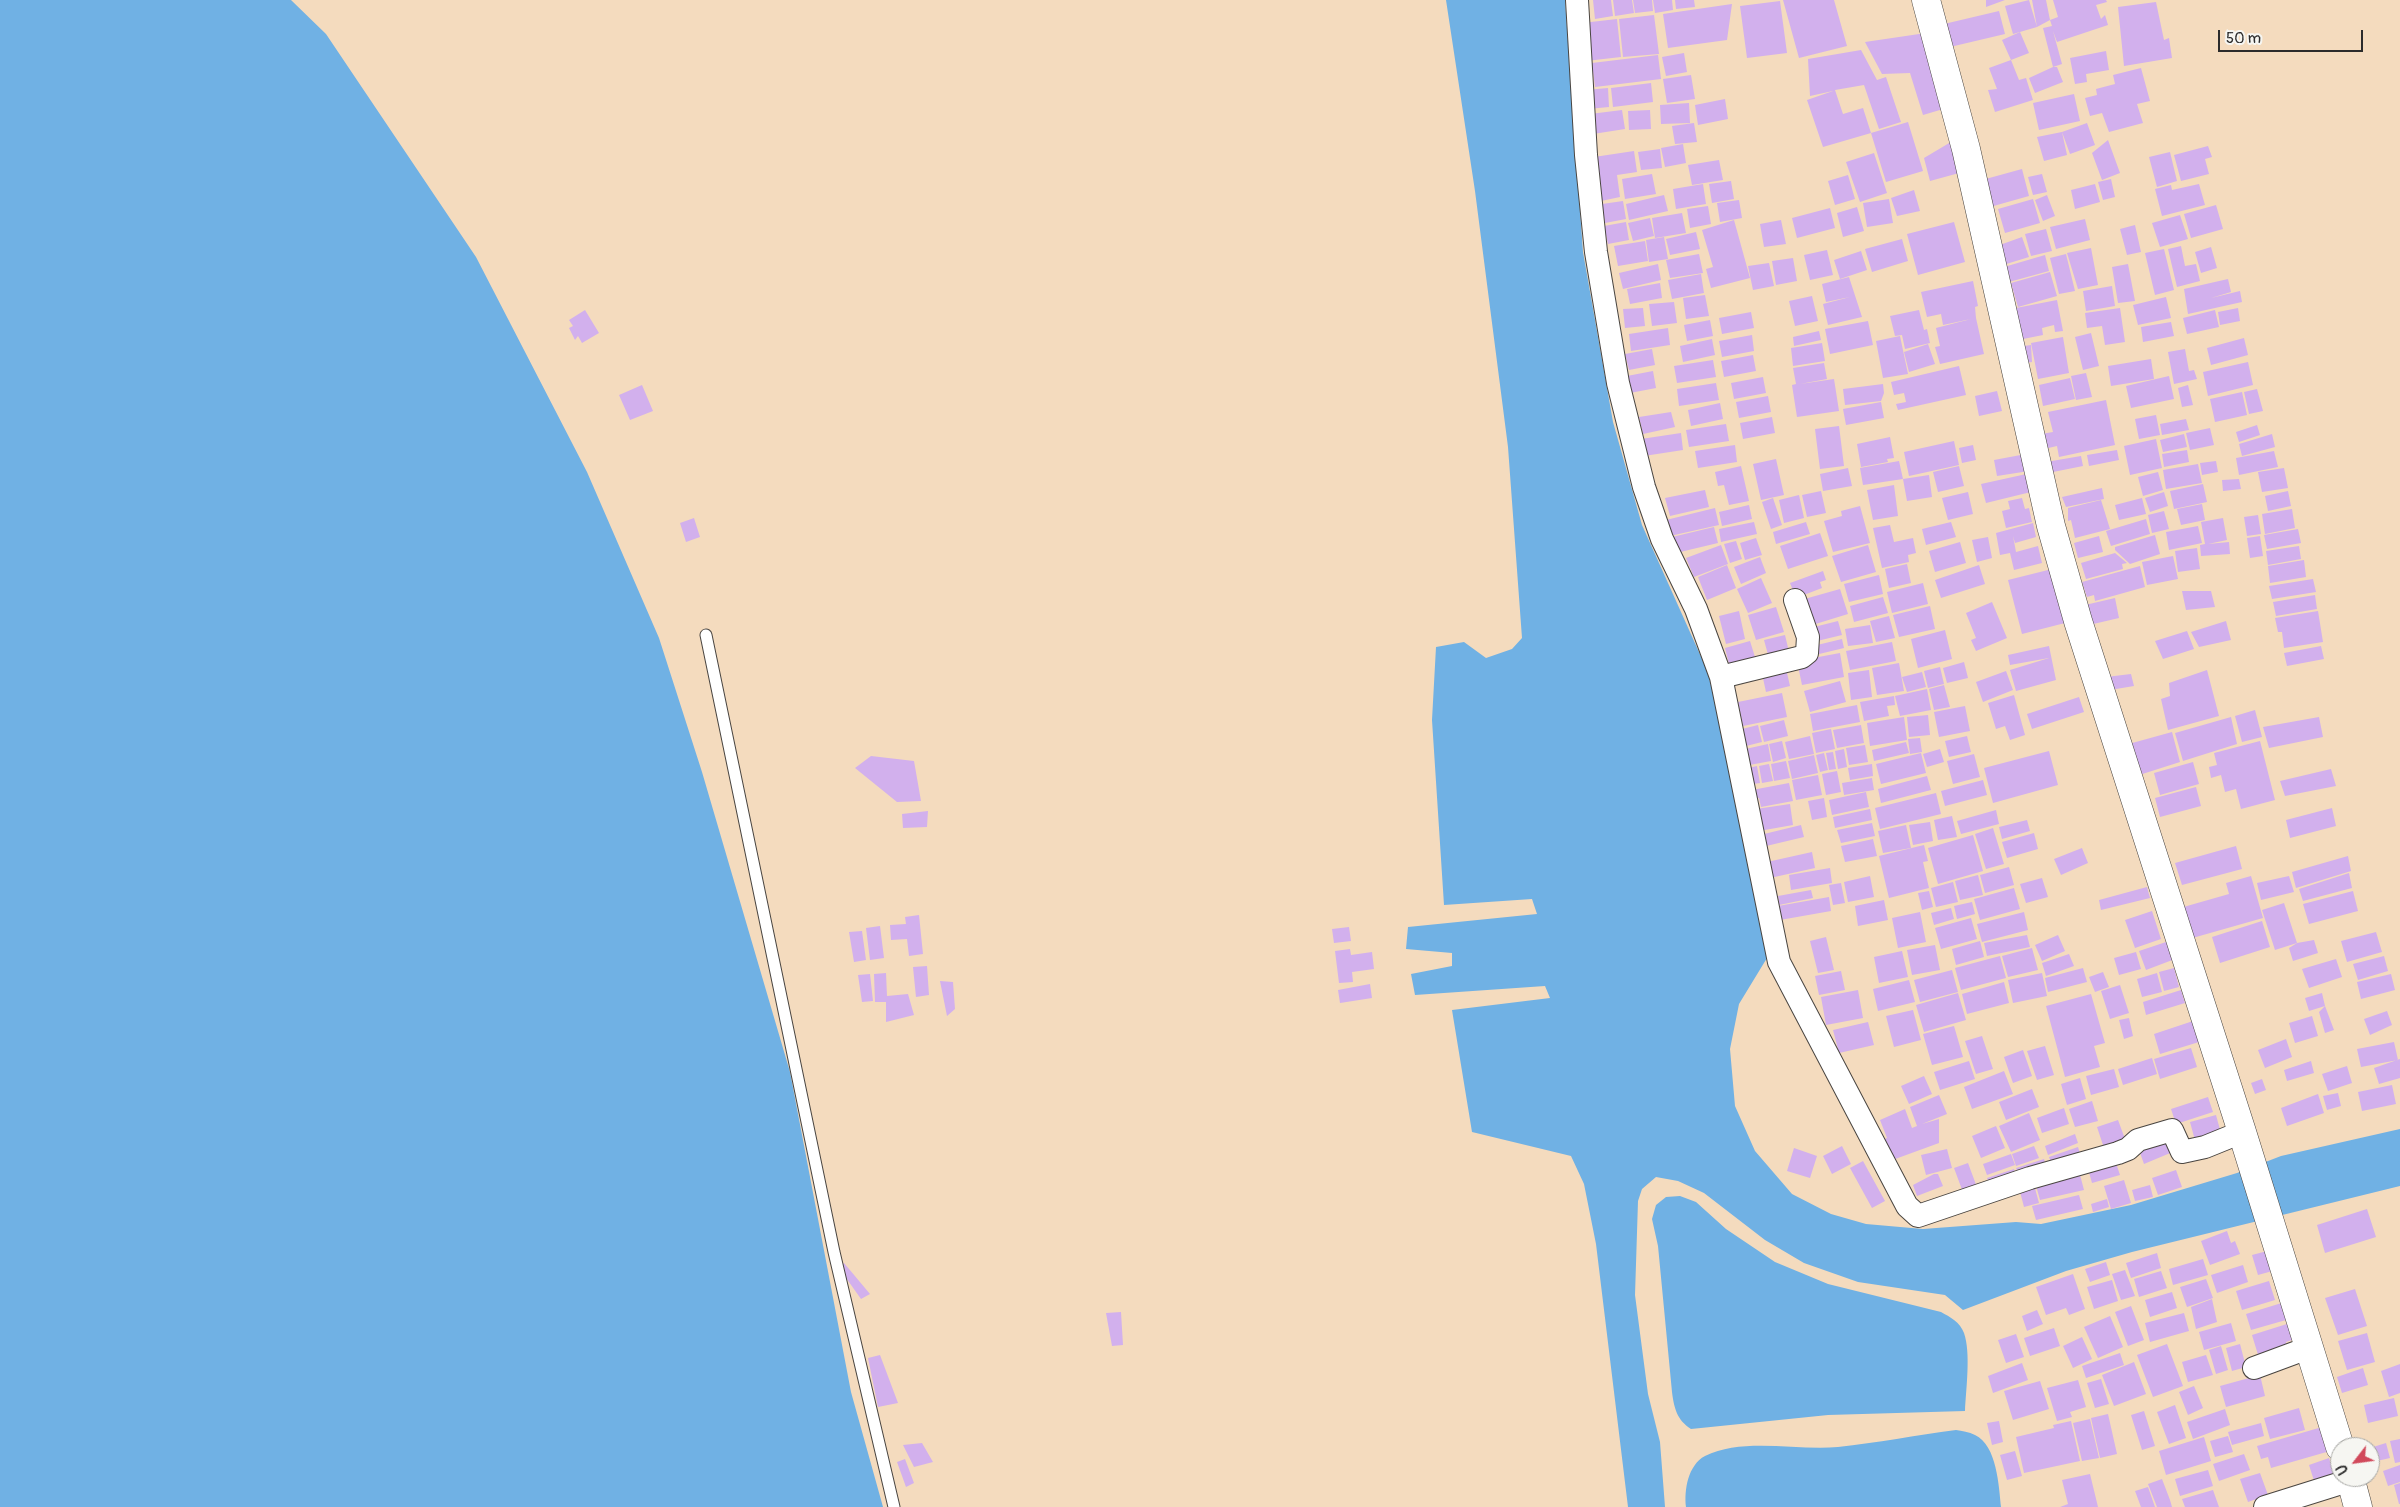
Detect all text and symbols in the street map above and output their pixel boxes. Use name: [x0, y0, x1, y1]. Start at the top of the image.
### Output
scale bar: [2220, 20, 2365, 52]
text: 50 m: [2226, 29, 2261, 48]
north arrow: [2330, 1437, 2380, 1487]
text: U: [2333, 1461, 2352, 1478]

